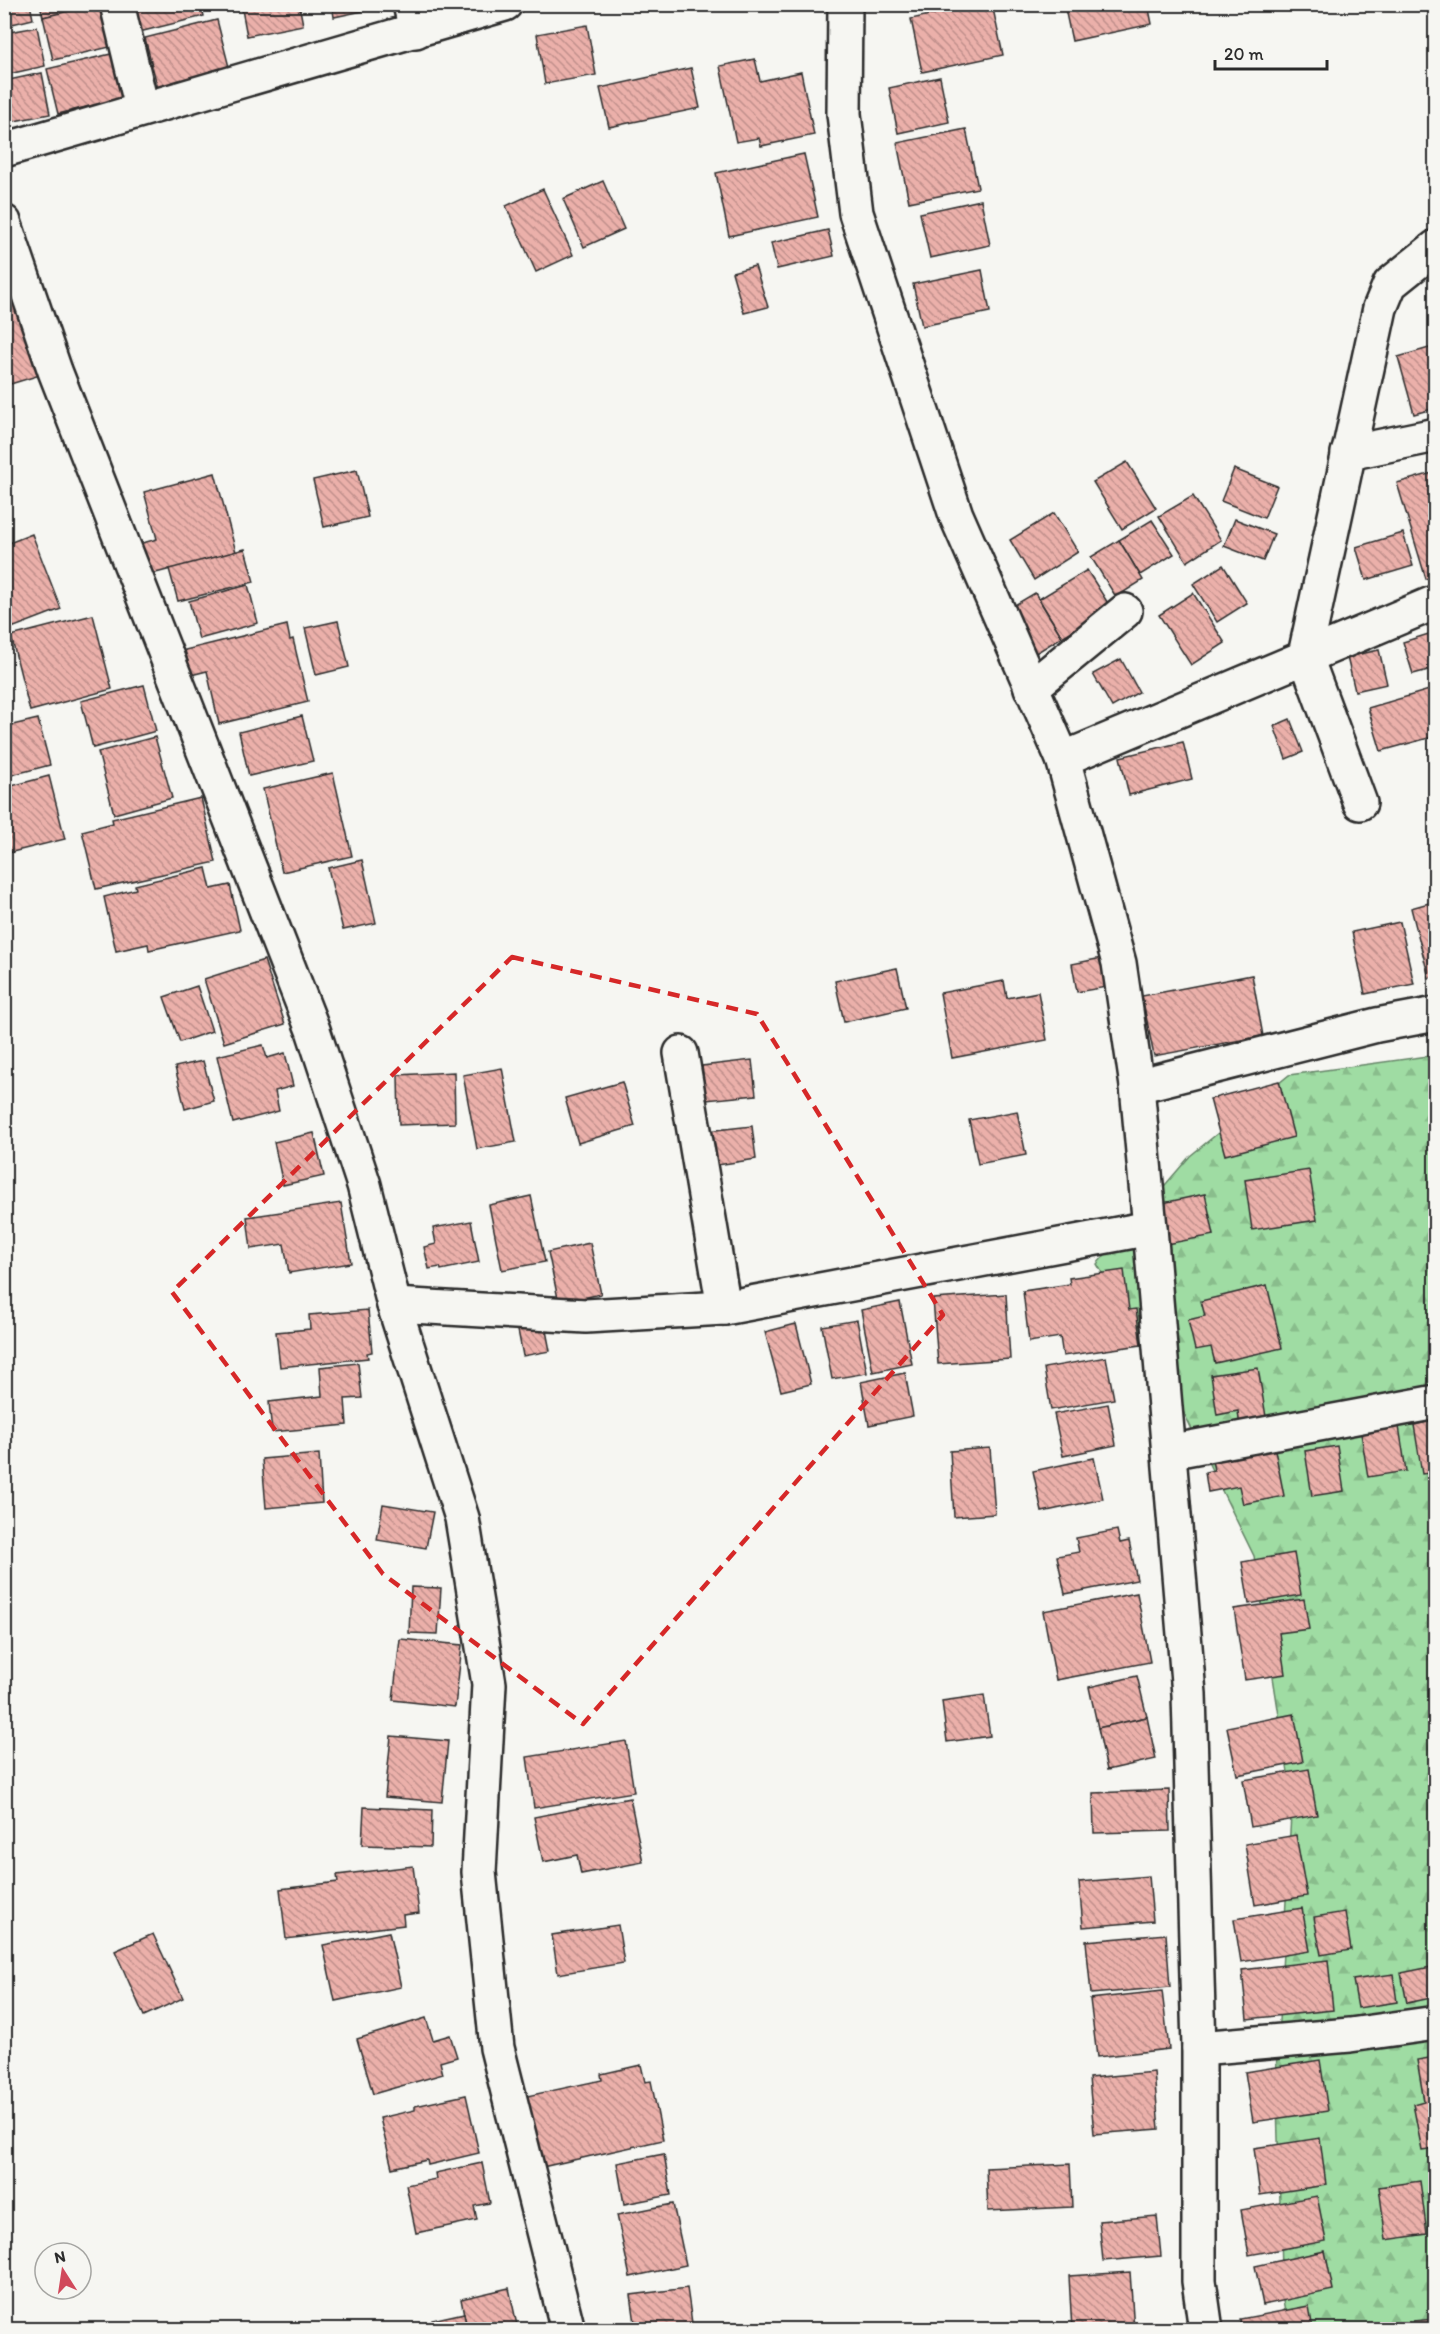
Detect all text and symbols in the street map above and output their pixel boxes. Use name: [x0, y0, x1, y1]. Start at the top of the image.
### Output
scale bar: [1215, 33, 1328, 71]
text: 20 m: [1224, 43, 1264, 65]
north arrow: [33, 2241, 93, 2301]
text: N: [53, 2246, 67, 2267]

